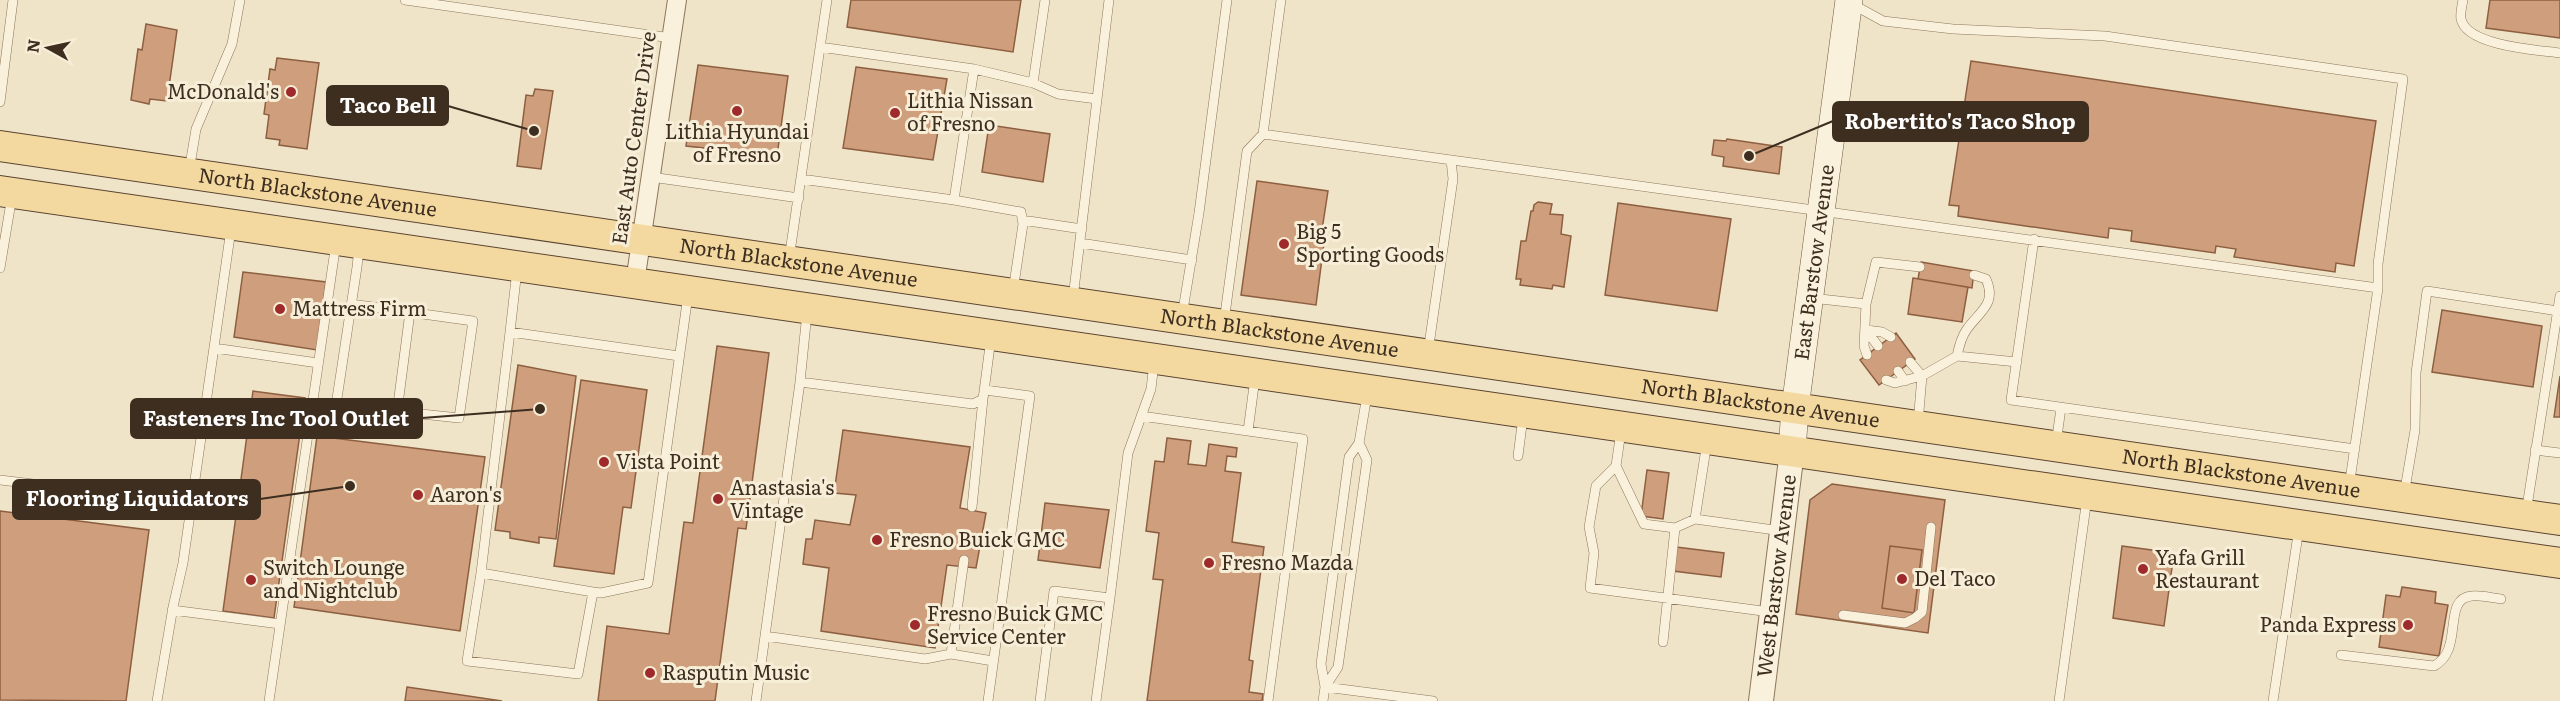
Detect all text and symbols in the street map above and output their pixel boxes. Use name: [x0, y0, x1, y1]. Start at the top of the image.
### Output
north arrow: [18, 18, 78, 78]
street label: East Auto Center Drive: [602, 29, 662, 246]
text: N: [19, 37, 45, 54]
place label: McDonald's: [167, 75, 279, 105]
place label: Lithia Nissan of Fresno: [907, 84, 1033, 137]
marker: McDonald's: [284, 85, 298, 99]
callout: Taco Bell: [327, 86, 448, 125]
text: Taco Bell: [340, 88, 437, 119]
callout: Robertito's Taco Shop: [1833, 102, 2088, 141]
marker: Lithia Hyundai of Fresno: [730, 104, 744, 118]
text: Robertito's Taco Shop: [1845, 104, 2076, 135]
marker: Lithia Nissan of Fresno: [888, 106, 902, 120]
place label: Lithia Hyundai of Fresno: [665, 115, 810, 168]
street label: North Blackstone Avenue: [197, 158, 439, 223]
street label: East Barstow Avenue: [1784, 162, 1840, 362]
place label: Big 5 Sporting Goods: [1296, 215, 1444, 268]
street label: North Blackstone Avenue: [678, 228, 920, 293]
marker: Big 5 Sporting Goods: [1277, 237, 1291, 251]
place label: Mattress Firm: [292, 292, 427, 322]
street label: North Blackstone Avenue: [1158, 299, 1401, 363]
marker: Mattress Firm: [273, 302, 287, 316]
street label: North Blackstone Avenue: [1639, 369, 1882, 433]
callout: Fasteners Inc Tool Outlet: [131, 399, 422, 438]
text: Fasteners Inc Tool Outlet: [143, 401, 410, 432]
street label: North Blackstone Avenue: [2120, 439, 2363, 504]
place label: Vista Point: [616, 445, 720, 475]
marker: Vista Point: [597, 455, 611, 469]
place label: Anastasia's Vintage: [730, 471, 834, 524]
street label: West Barstow Avenue: [1747, 473, 1802, 679]
place label: Aaron's: [430, 478, 502, 508]
callout: Flooring Liquidators: [13, 480, 260, 519]
text: Flooring Liquidators: [26, 481, 248, 512]
marker: Aaron's: [411, 488, 425, 502]
marker: Anastasia's Vintage: [711, 492, 725, 506]
place label: Fresno Buick GMC: [889, 523, 1066, 553]
marker: Fresno Buick GMC: [870, 533, 884, 547]
place label: Yafa Grill Restaurant: [2155, 541, 2259, 594]
place label: Fresno Mazda: [1221, 546, 1354, 576]
place label: Switch Lounge and Nightclub: [263, 551, 405, 604]
marker: Fresno Mazda: [1202, 556, 1216, 570]
place label: Del Taco: [1914, 562, 1996, 592]
marker: Yafa Grill Restaurant: [2136, 562, 2150, 576]
marker: Del Taco: [1895, 572, 1909, 586]
marker: Switch Lounge and Nightclub: [244, 573, 258, 587]
place label: Fresno Buick GMC Service Center: [927, 597, 1104, 650]
place label: Panda Express: [2260, 608, 2396, 638]
marker: Fresno Buick GMC Service Center: [908, 618, 922, 632]
marker: Panda Express: [2401, 618, 2415, 632]
place label: Rasputin Music: [662, 656, 810, 686]
marker: Rasputin Music: [643, 666, 657, 680]

